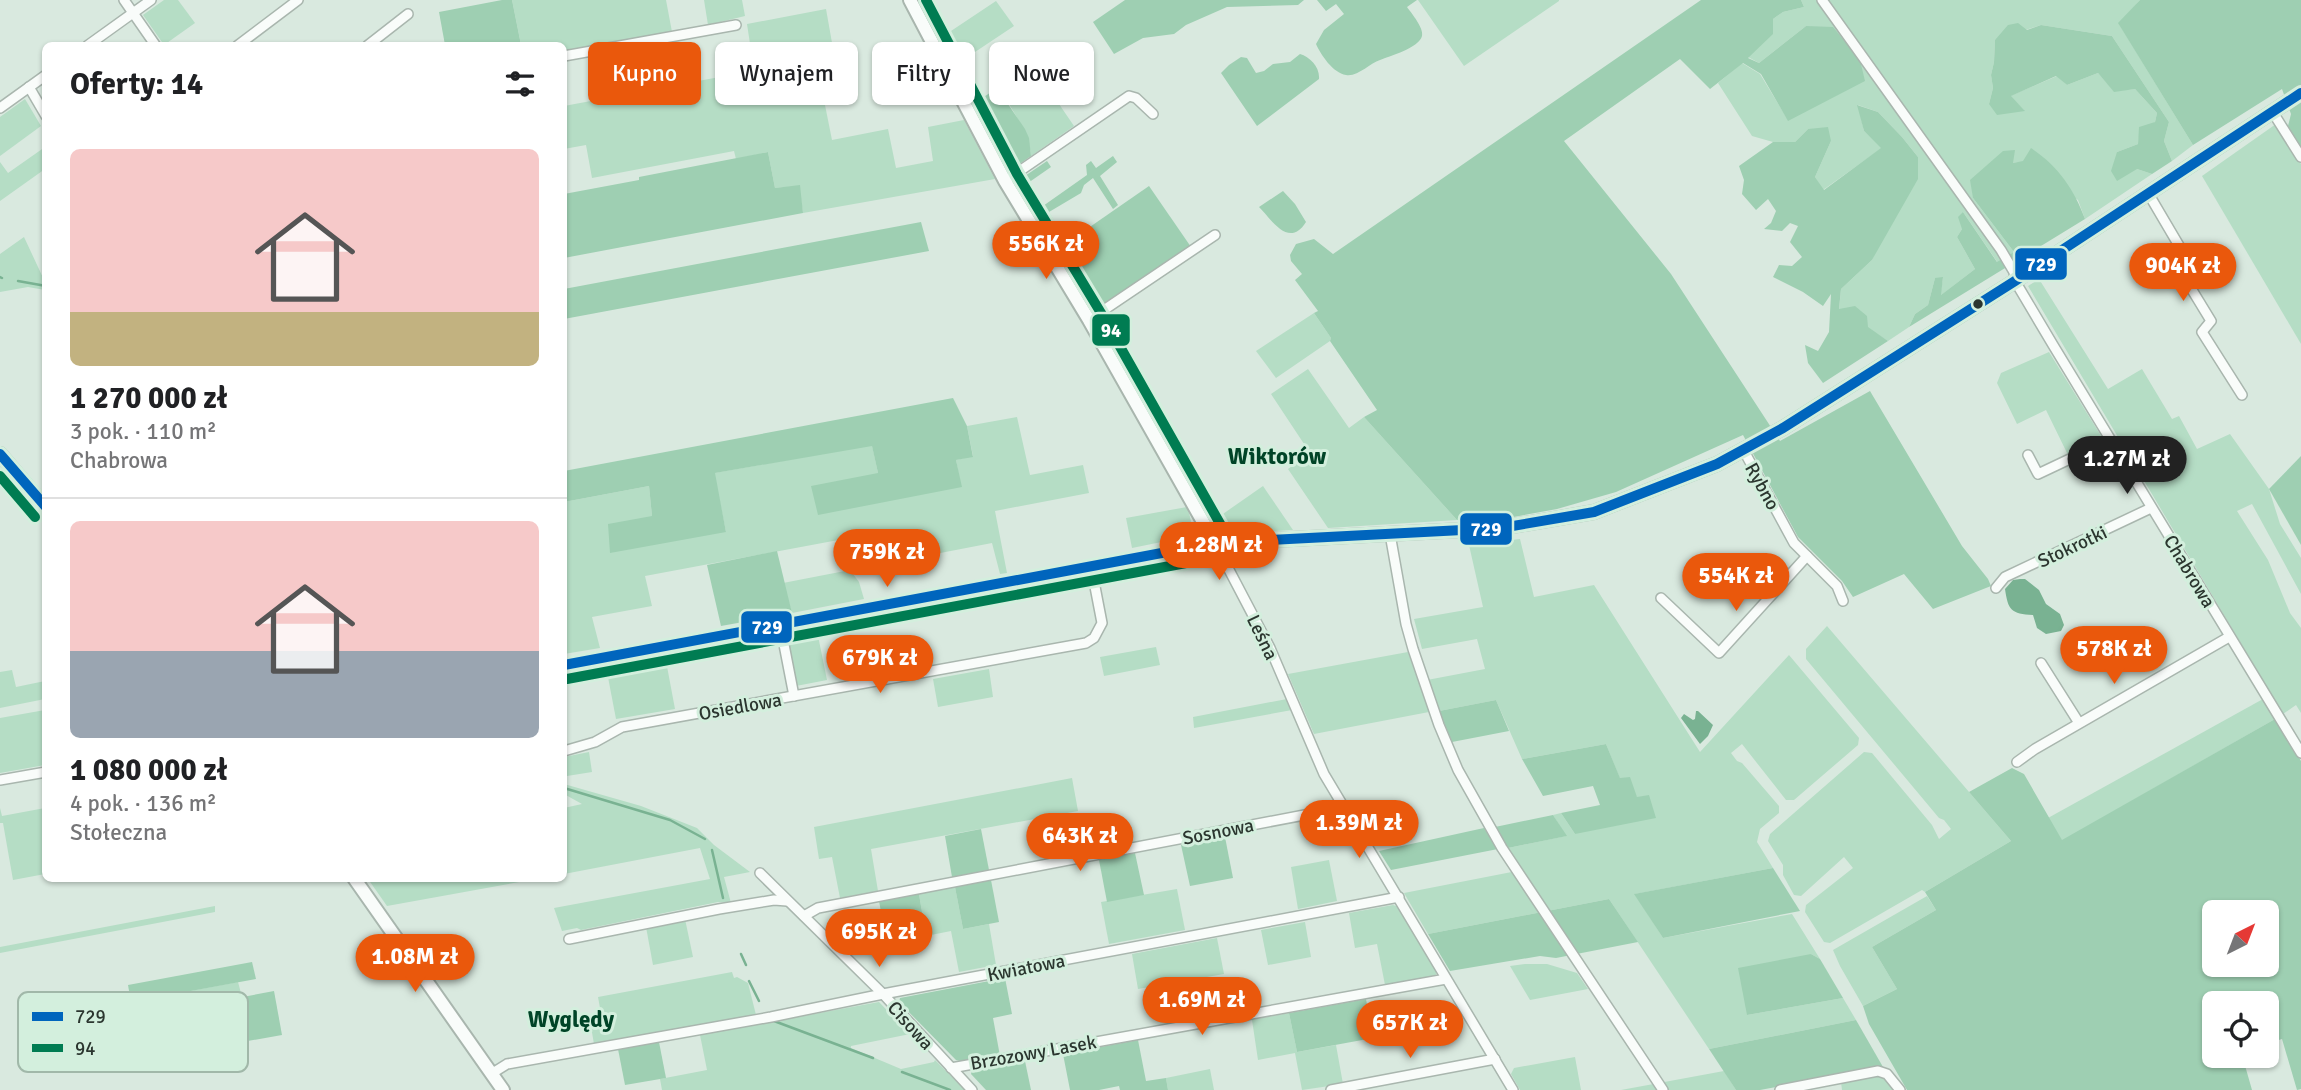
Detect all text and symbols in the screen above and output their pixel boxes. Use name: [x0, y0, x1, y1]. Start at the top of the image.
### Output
chip: Kupno: [588, 42, 701, 105]
chip: Wynajem: [715, 42, 858, 105]
chip: Filtry: [872, 42, 975, 105]
chip: Nowe: [989, 42, 1094, 105]
icon: filters: [501, 65, 539, 103]
text: Oferty: 14: [70, 66, 203, 103]
icon: home: [242, 194, 368, 320]
pin: 556K zł: [981, 222, 1111, 281]
text: 556K zł: [1008, 229, 1084, 258]
pin: 904K zł: [2118, 244, 2248, 303]
line badge: 729: [2014, 247, 2068, 281]
text: 904K zł: [2145, 251, 2221, 280]
text: 729: [2026, 253, 2056, 277]
unlabelled marker: [1971, 297, 1985, 311]
line badge: 94: [1091, 313, 1131, 347]
text: 94: [1101, 319, 1121, 343]
text: 1 270 000 zł: [70, 380, 228, 417]
text: 3 pok. · 110 m²: [70, 417, 217, 446]
pin: 1.27M zł: [2055, 436, 2199, 496]
district label: Wiktorów: [1228, 442, 1327, 471]
text: 1.27M zł: [2084, 444, 2170, 473]
text: Chabrowa: [70, 446, 168, 475]
street label: Rybno: [1739, 459, 1785, 515]
line badge: 729: [1459, 512, 1513, 546]
text: 729: [1471, 518, 1501, 542]
street label: Stokrotki: [2034, 520, 2111, 573]
pin: 1.28M zł: [1147, 522, 1291, 582]
pin: 759K zł: [822, 530, 952, 589]
text: 1.28M zł: [1176, 530, 1262, 559]
street label: Chabrowa: [2158, 531, 2220, 612]
text: 759K zł: [849, 537, 925, 566]
pin: 554K zł: [1671, 554, 1801, 613]
text: 554K zł: [1698, 561, 1774, 590]
icon: home: [242, 566, 368, 692]
line badge: 729: [740, 610, 793, 644]
street label: Leśna: [1241, 611, 1283, 664]
text: 729: [752, 616, 782, 640]
pin: 578K zł: [2049, 626, 2179, 686]
text: 578K zł: [2076, 634, 2152, 663]
pin: 679K zł: [815, 636, 945, 695]
text: 679K zł: [842, 643, 918, 672]
street label: Osiedlowa: [697, 688, 784, 726]
text: 1 080 000 zł: [70, 752, 228, 789]
text: 4 pok. · 136 m²: [70, 789, 217, 818]
pin: 1.39M zł: [1287, 800, 1431, 860]
text: 1.39M zł: [1316, 808, 1402, 837]
street label: Sosnowa: [1181, 813, 1256, 851]
pin: 643K zł: [1015, 814, 1145, 873]
text: Stołeczna: [70, 818, 167, 847]
text: 643K zł: [1042, 821, 1118, 850]
north arrow: [2202, 900, 2278, 976]
map controls: [2202, 900, 2279, 1068]
pin: 695K zł: [814, 909, 944, 969]
text: 695K zł: [841, 917, 917, 946]
pin: 1.08M zł: [343, 934, 487, 994]
text: 1.08M zł: [372, 942, 458, 971]
street label: Kwiatowa: [985, 949, 1067, 987]
pin: 1.69M zł: [1130, 978, 1274, 1037]
text: 1.69M zł: [1159, 985, 1245, 1014]
button: locate: [2202, 991, 2279, 1068]
legend: [18, 992, 248, 1072]
street label: Cisowa: [882, 996, 939, 1055]
pin: 657K zł: [1345, 1000, 1475, 1060]
text: 729: [75, 1005, 106, 1029]
district label: Wyględy: [528, 1005, 615, 1034]
text: 657K zł: [1372, 1008, 1448, 1037]
street label: Brzozowy Lasek: [968, 1030, 1099, 1076]
text: 94: [75, 1037, 96, 1061]

